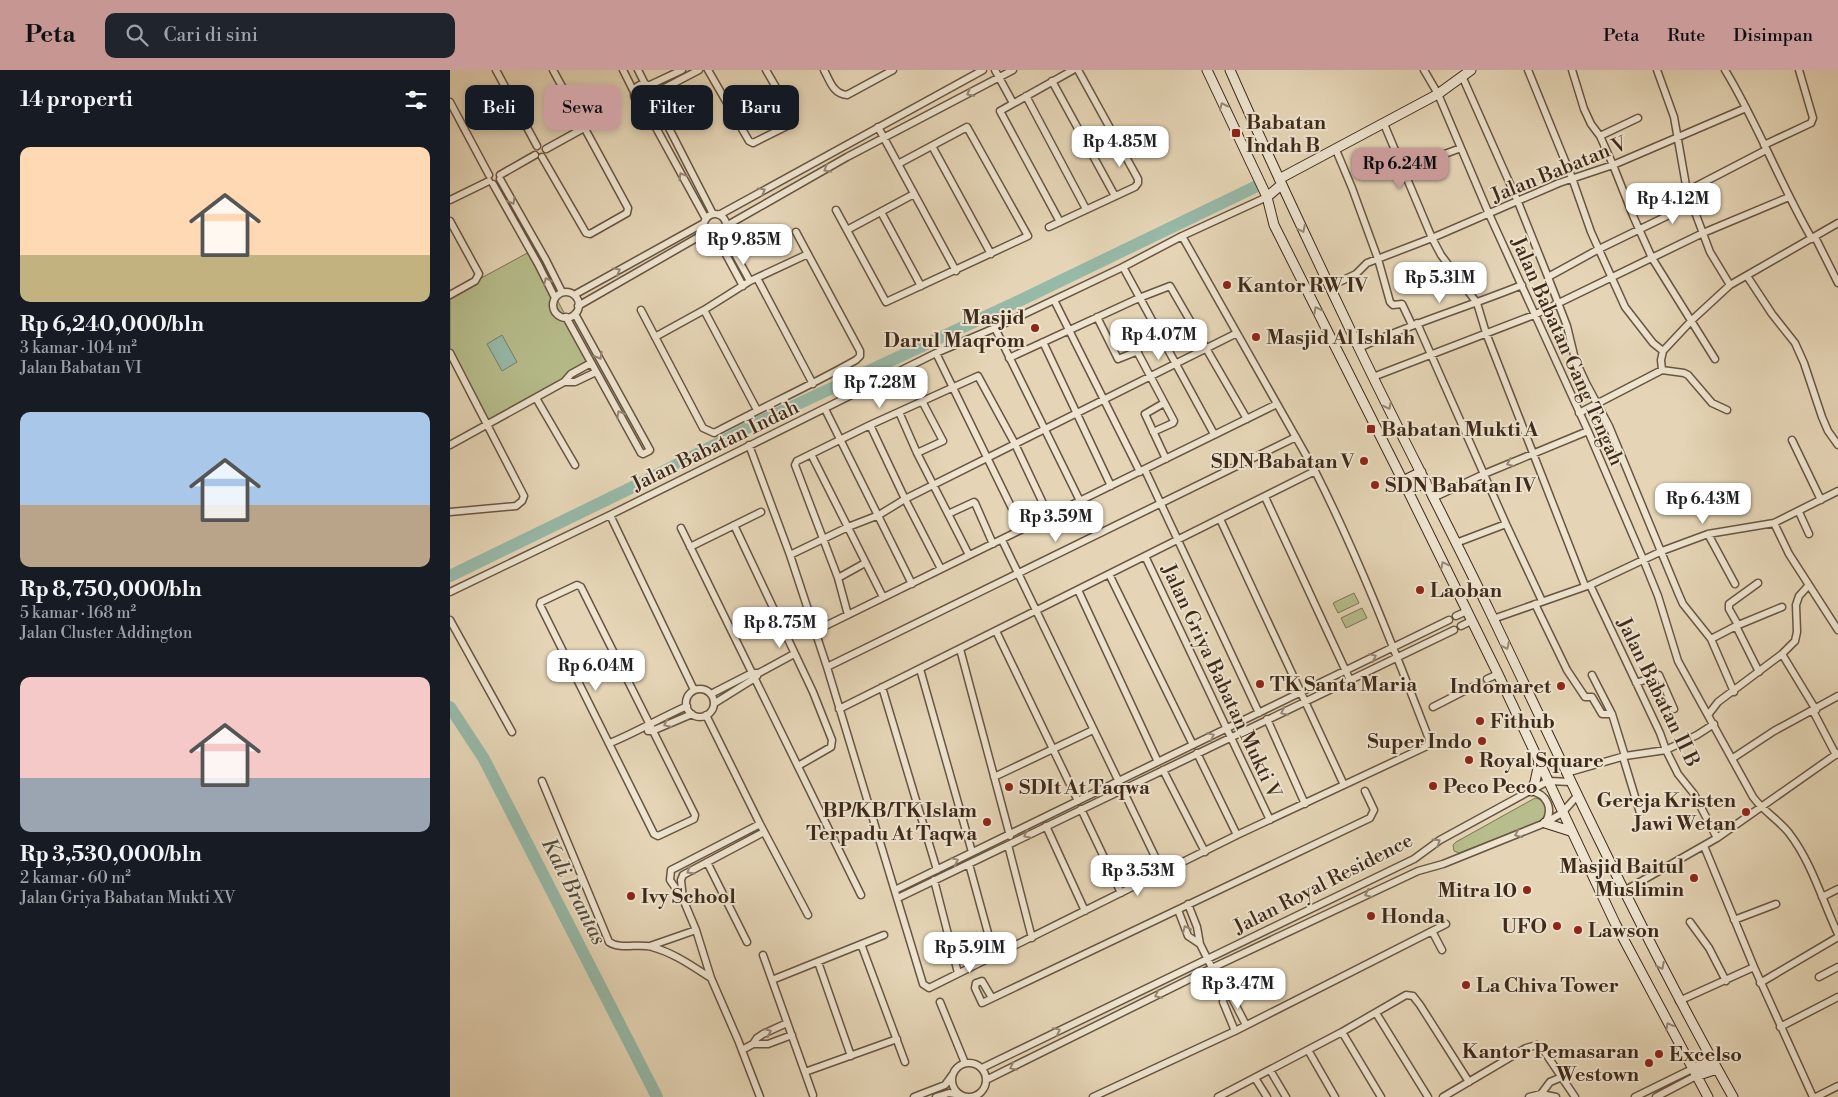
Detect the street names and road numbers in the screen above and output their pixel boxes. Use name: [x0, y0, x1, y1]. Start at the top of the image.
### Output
street label: Jalan Babatan V: [1487, 132, 1632, 209]
street label: Jalan Babatan Gang Tengah: [1504, 232, 1628, 470]
street label: Jalan Babatan Indah: [627, 395, 803, 498]
street label: Jalan Griya Babatan Mukti V: [1155, 560, 1286, 803]
street label: Jalan Babatan II B: [1610, 613, 1705, 772]
street label: Jalan Royal Residence: [1229, 828, 1417, 941]

